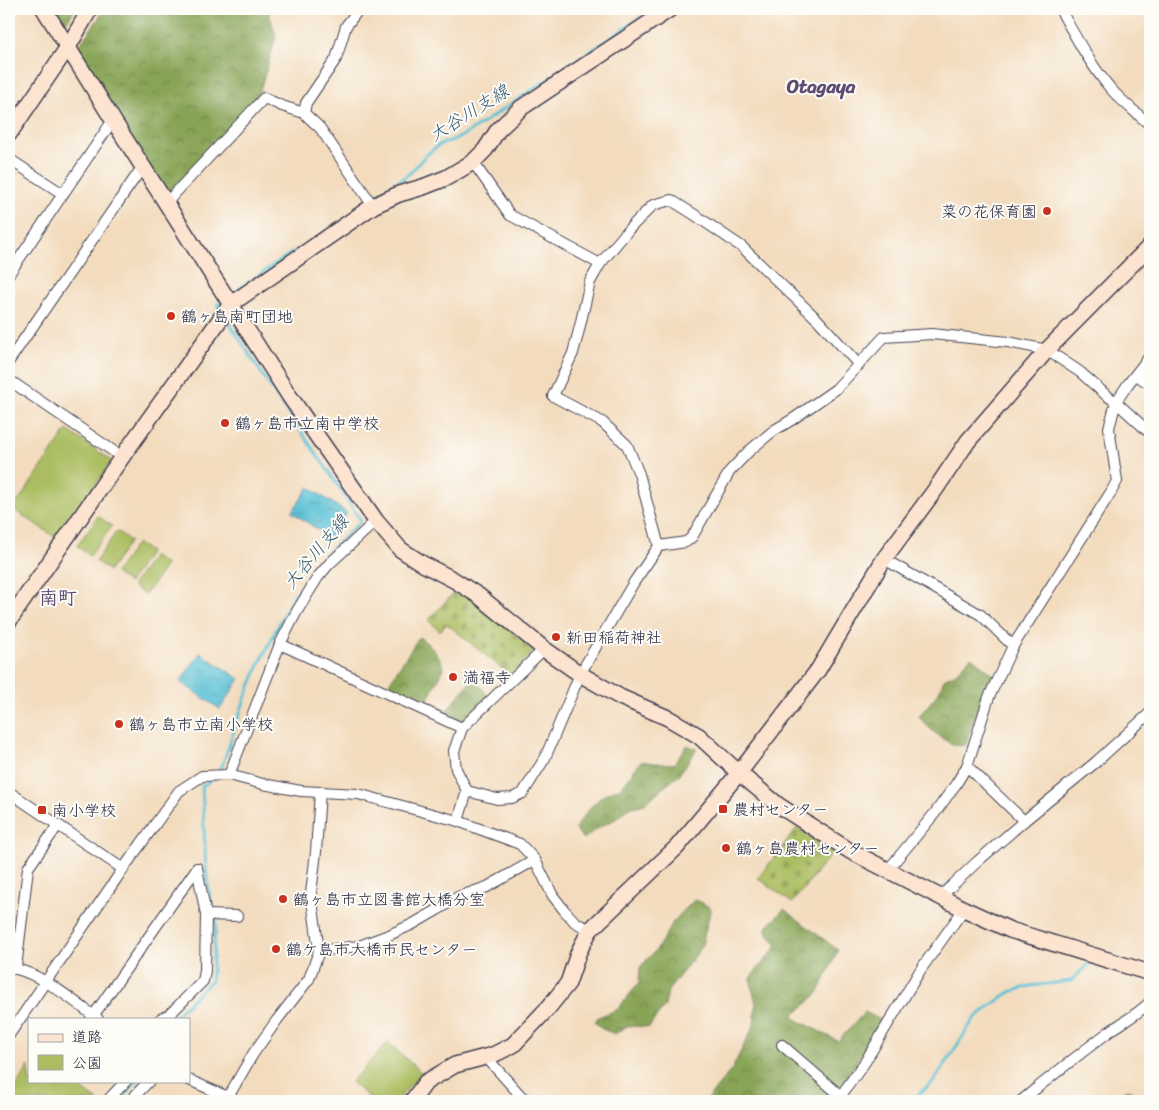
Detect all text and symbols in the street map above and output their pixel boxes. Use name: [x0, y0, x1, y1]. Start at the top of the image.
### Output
district label: Otagaya: [787, 70, 856, 103]
water label: 大谷川支線: [422, 75, 516, 150]
place label: 菜の花保育園: [941, 197, 1037, 226]
marker: 菜の花保育園: [1041, 205, 1053, 217]
place label: 鶴ヶ島南町団地: [181, 302, 293, 331]
marker: 鶴ヶ島南町団地: [165, 310, 177, 322]
place label: 鶴ヶ島市立南中学校: [235, 409, 379, 438]
marker: 鶴ヶ島市立南中学校: [219, 417, 231, 429]
water label: 大谷川支線: [275, 506, 358, 597]
district label: 南町: [39, 581, 77, 614]
place label: 新田稲荷神社: [566, 623, 662, 652]
marker: 新田稲荷神社: [550, 631, 562, 643]
place label: 満福寺: [463, 663, 511, 692]
marker: 満福寺: [447, 671, 459, 683]
place label: 鶴ヶ島市立南小学校: [129, 710, 273, 739]
marker: 鶴ヶ島市立南小学校: [113, 718, 125, 730]
place label: 農村センター: [733, 795, 828, 824]
place label: 南小学校: [52, 796, 116, 825]
marker: 農村センター: [717, 803, 729, 815]
marker: 南小学校: [36, 804, 48, 816]
place label: 鶴ヶ島農村センター: [736, 834, 879, 863]
marker: 鶴ヶ島農村センター: [720, 842, 732, 854]
place label: 鶴ヶ島市立図書館大橋分室: [293, 885, 485, 914]
marker: 鶴ヶ島市立図書館大橋分室: [277, 893, 289, 905]
place label: 鶴ケ島市大橋市民センター: [286, 935, 477, 964]
marker: 鶴ケ島市大橋市民センター: [270, 943, 282, 955]
legend: [28, 1018, 190, 1082]
text: 道路: [72, 1024, 102, 1050]
text: 公園: [72, 1050, 102, 1076]

